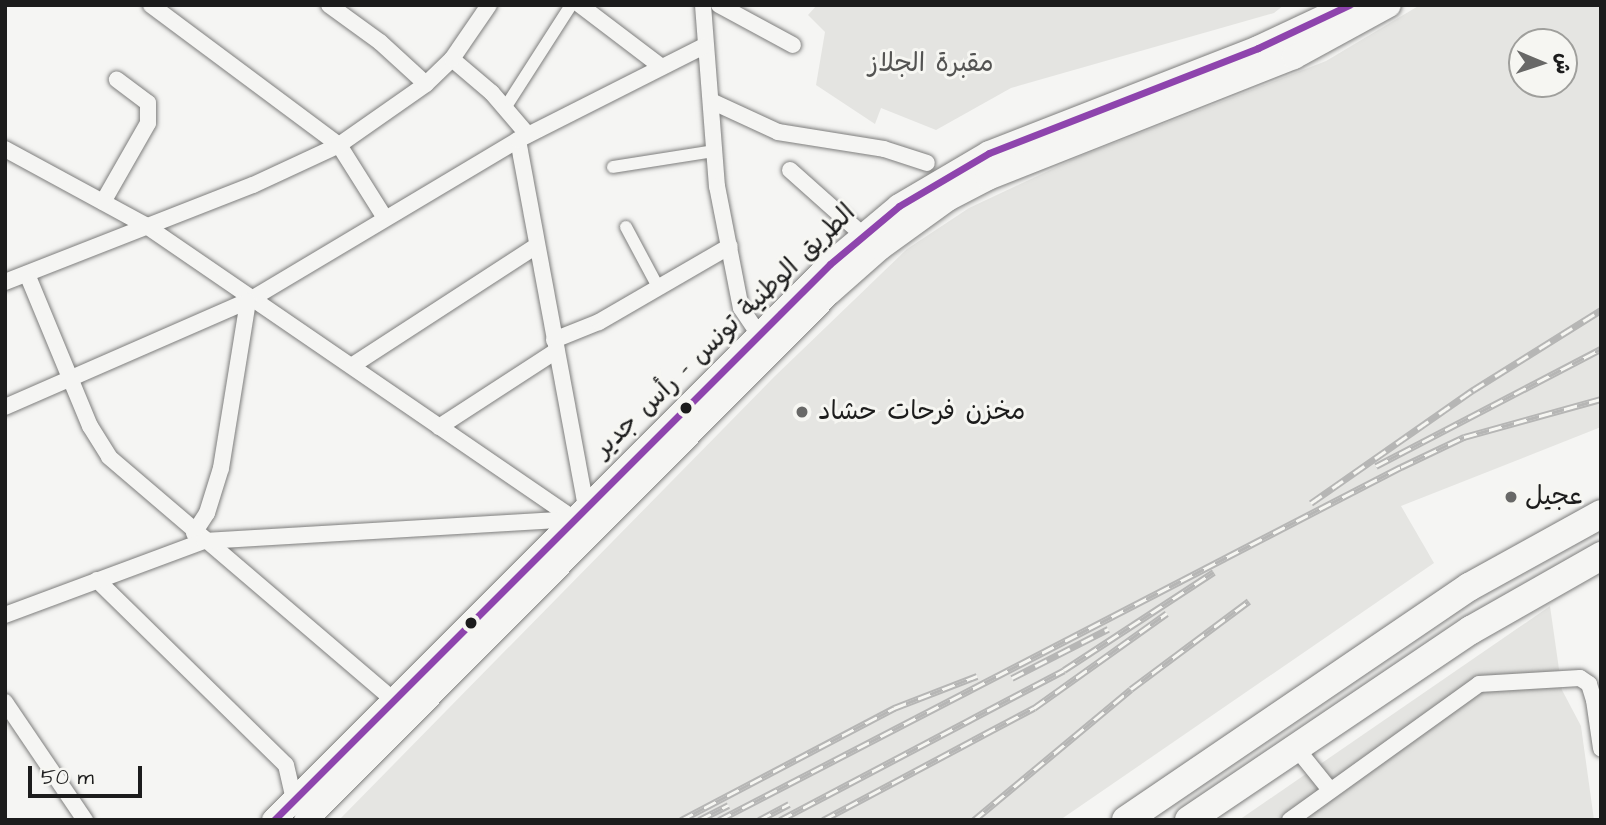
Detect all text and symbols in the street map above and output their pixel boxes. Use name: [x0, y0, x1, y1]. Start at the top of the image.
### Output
north arrow: [1508, 28, 1578, 98]
park label: مقبرة الجلاز: [868, 48, 994, 80]
text: ش: [1549, 53, 1576, 75]
street label: الطريق الوطنية تونس - رأس جدير: [588, 198, 862, 464]
place label: مخزن فرحات حشاد: [818, 396, 1025, 428]
unlabelled marker: [679, 401, 693, 415]
marker: مخزن فرحات حشاد: [792, 402, 812, 422]
place label: عجيل: [1525, 481, 1583, 513]
marker: عجيل: [1503, 489, 1519, 505]
unlabelled marker: [464, 616, 478, 630]
scale bar: [32, 752, 145, 796]
text: 50 m: [41, 763, 94, 792]

